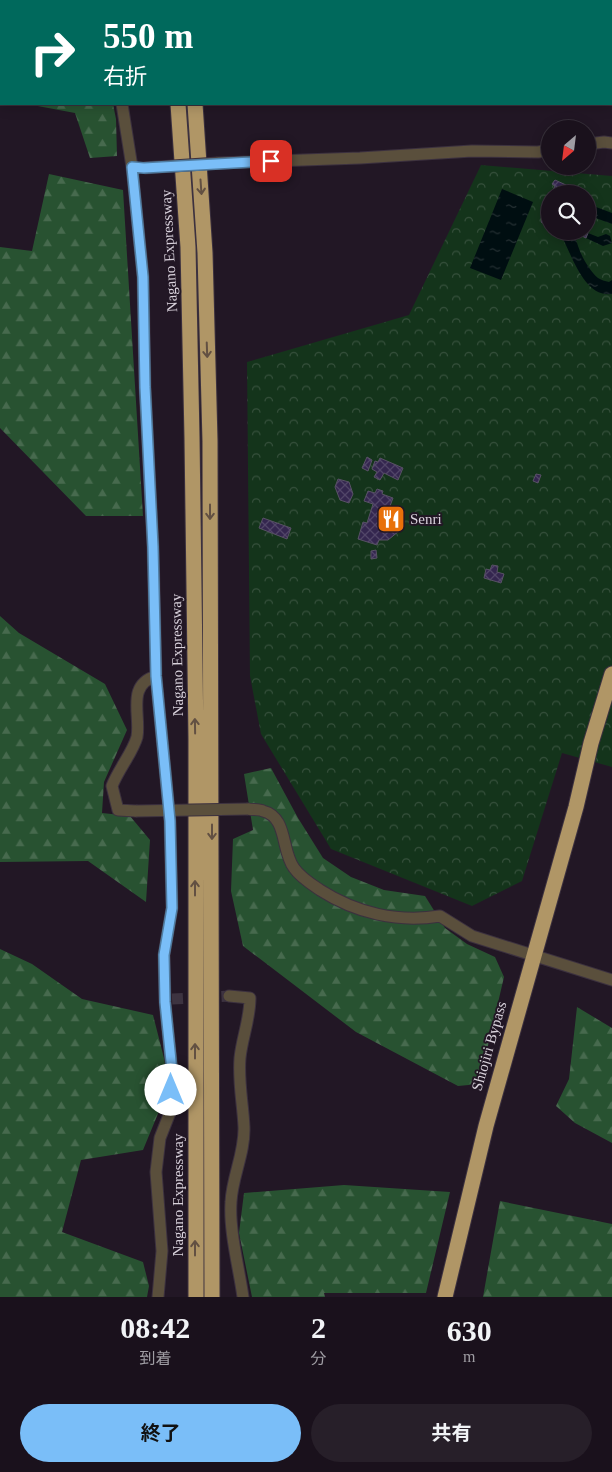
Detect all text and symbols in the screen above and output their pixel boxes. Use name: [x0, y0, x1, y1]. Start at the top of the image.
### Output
text: 550 m: [103, 17, 193, 56]
icon: right: [20, 20, 85, 85]
text: 右折: [103, 64, 147, 89]
north arrow: [541, 120, 596, 175]
map controls: [541, 120, 596, 240]
pin: [250, 140, 292, 182]
icon: arrive: [257, 147, 285, 175]
one-way arrow: [196, 179, 205, 195]
button: search: [541, 185, 596, 240]
street label: Nagano Expressway: [158, 189, 180, 313]
one-way arrow: [203, 341, 212, 357]
one-way arrow: [205, 504, 215, 520]
restaurant icon: Senri: [376, 504, 406, 534]
place label: Senri: [410, 511, 442, 527]
street label: Nagano Expressway: [168, 593, 186, 717]
one-way arrow: [190, 718, 200, 734]
one-way arrow: [207, 824, 217, 840]
one-way arrow: [190, 881, 200, 897]
street label: Shiojiri Bypass: [469, 999, 509, 1092]
one-way arrow: [190, 1043, 200, 1060]
position arrow: [144, 1063, 196, 1115]
street label: Nagano Expressway: [170, 1133, 186, 1256]
one-way arrow: [191, 1241, 200, 1257]
text: 08:42: [120, 1311, 190, 1344]
text: 2: [311, 1311, 326, 1344]
text: 630: [447, 1314, 492, 1347]
text: m: [463, 1348, 475, 1365]
text: 到着: [139, 1350, 171, 1367]
text: 分: [310, 1350, 326, 1367]
button: 終了: [20, 1404, 301, 1462]
button: 共有: [311, 1404, 592, 1462]

